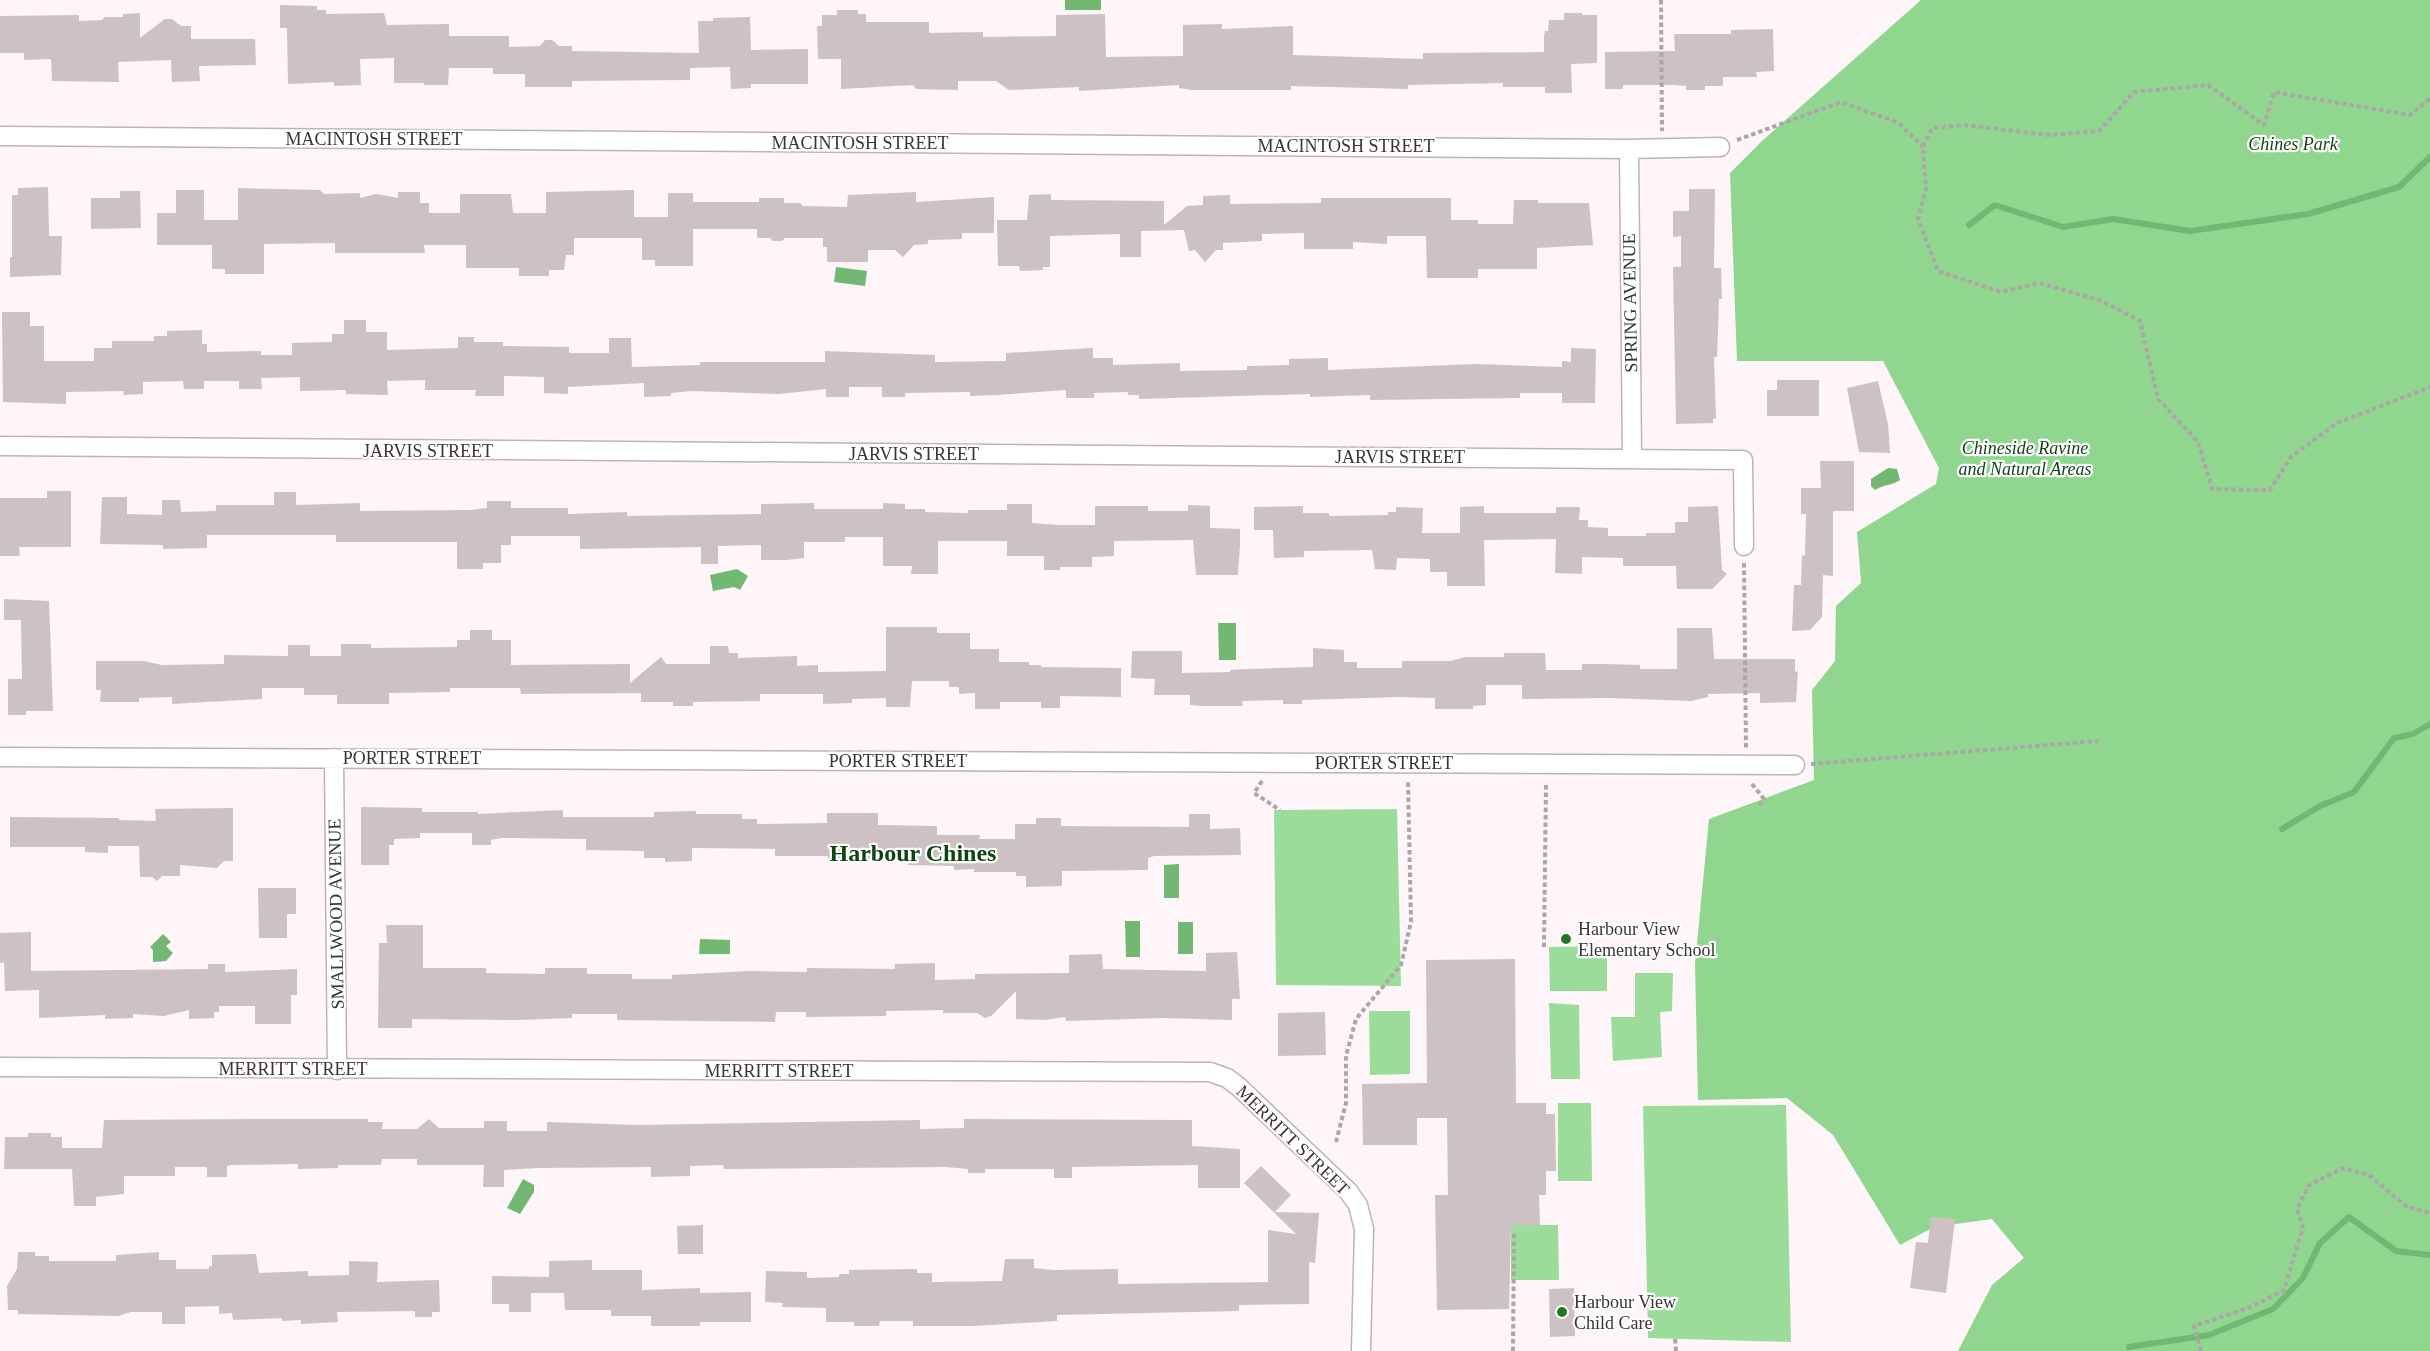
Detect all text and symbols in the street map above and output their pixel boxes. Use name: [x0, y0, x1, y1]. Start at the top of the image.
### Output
street label: MACINTOSH STREET: [285, 129, 463, 149]
street label: MACINTOSH STREET: [771, 133, 949, 153]
park label: Chines Park: [2248, 134, 2339, 154]
street label: MACINTOSH STREET: [1257, 136, 1435, 156]
street label: SPRING AVENUE: [1619, 233, 1641, 373]
park label: Chineside Ravine and Natural Areas: [1958, 438, 2092, 479]
street label: JARVIS STREET: [363, 441, 493, 461]
street label: JARVIS STREET: [849, 444, 979, 464]
street label: JARVIS STREET: [1335, 447, 1465, 467]
street label: PORTER STREET: [343, 748, 481, 768]
street label: PORTER STREET: [829, 751, 967, 771]
street label: PORTER STREET: [1315, 753, 1453, 773]
street label: SMALLWOOD AVENUE: [324, 818, 348, 1010]
district label: Harbour Chines: [830, 840, 996, 866]
place label: Harbour View Elementary School: [1578, 919, 1715, 960]
marker: Harbour View Elementary School: [1559, 932, 1573, 946]
street label: MERRITT STREET: [218, 1059, 368, 1079]
street label: MERRITT STREET: [704, 1061, 854, 1081]
street label: MERRITT STREET: [1232, 1081, 1354, 1199]
place label: Harbour View Child Care: [1574, 1292, 1676, 1333]
marker: Harbour View Child Care: [1555, 1305, 1569, 1319]

